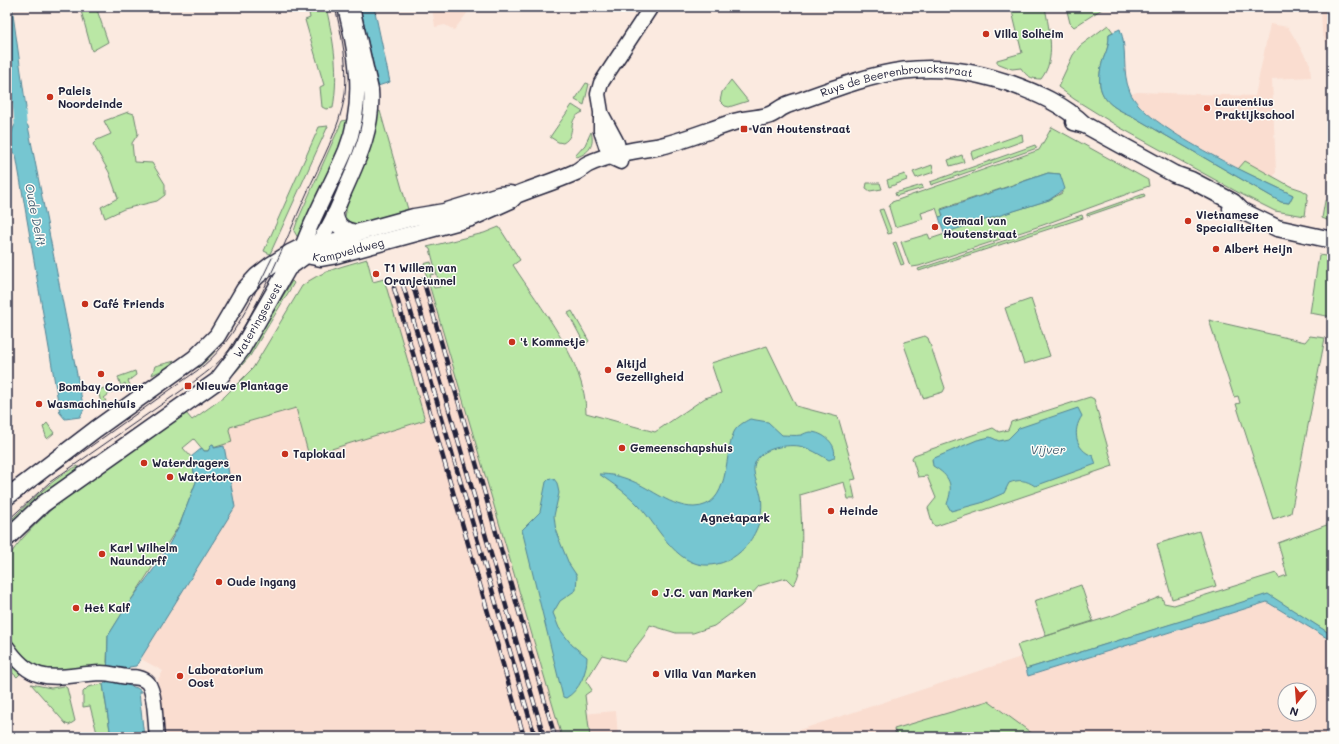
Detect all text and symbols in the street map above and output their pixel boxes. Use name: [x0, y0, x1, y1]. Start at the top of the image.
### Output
place label: Villa Solheim: [994, 26, 1064, 41]
marker: Villa Solheim: [981, 29, 991, 39]
street label: Ruys de Beerenbrouckstraat: [818, 61, 974, 100]
place label: Paleis Noordeinde: [58, 83, 123, 111]
marker: Paleis Noordeinde: [45, 92, 55, 102]
place label: Laurentius Praktijkschool: [1215, 94, 1294, 122]
marker: Laurentius Praktijkschool: [1202, 103, 1212, 113]
place label: Van Houtenstraat: [752, 121, 851, 136]
marker: Van Houtenstraat: [739, 124, 749, 134]
water label: Oude Delft: [22, 182, 50, 248]
place label: Vietnamese Specialiteiten: [1196, 207, 1273, 235]
place label: Gemaal van Houtenstraat: [943, 213, 1017, 241]
marker: Vietnamese Specialiteiten: [1183, 216, 1193, 226]
marker: Gemaal van Houtenstraat: [930, 222, 940, 232]
street label: Kampveldweg: [311, 234, 386, 265]
place label: Albert Heijn: [1224, 241, 1292, 256]
marker: Albert Heijn: [1211, 244, 1221, 254]
place label: T1 Willem van Oranjetunnel: [384, 260, 457, 288]
marker: T1 Willem van Oranjetunnel: [371, 269, 381, 279]
street label: Wateringsevest: [230, 280, 285, 361]
place label: Café Friends: [93, 296, 165, 311]
marker: Café Friends: [80, 299, 90, 309]
place label: 't Kommetje: [520, 334, 586, 349]
marker: 't Kommetje: [507, 337, 517, 347]
place label: Altijd Gezelligheid: [616, 356, 684, 384]
marker: Altijd Gezelligheid: [603, 365, 613, 375]
marker: Bombay Corner: [96, 369, 106, 379]
place label: Nieuwe Plantage: [196, 378, 289, 393]
place label: Bombay Corner: [58, 379, 144, 394]
marker: Nieuwe Plantage: [183, 381, 193, 391]
place label: Wasmachinehuis: [47, 396, 136, 411]
marker: Wasmachinehuis: [34, 399, 44, 409]
place label: Gemeenschapshuis: [630, 440, 733, 455]
water label: Vijver: [1030, 441, 1066, 457]
marker: Gemeenschapshuis: [617, 443, 627, 453]
place label: Taplokaal: [293, 446, 345, 461]
marker: Taplokaal: [280, 449, 290, 459]
place label: Waterdragers: [152, 455, 230, 470]
marker: Waterdragers: [139, 458, 149, 468]
place label: Watertoren: [178, 469, 241, 484]
marker: Watertoren: [165, 472, 175, 482]
place label: Heinde: [839, 503, 878, 518]
marker: Heinde: [826, 506, 836, 516]
district label: Agnetapark: [700, 509, 770, 525]
place label: Karl Wilhelm Naundorff: [110, 540, 178, 568]
marker: Karl Wilhelm Naundorff: [97, 549, 107, 559]
place label: Oude ingang: [227, 574, 296, 589]
marker: Oude ingang: [214, 577, 224, 587]
place label: J.C. van Marken: [663, 585, 752, 600]
marker: J.C. van Marken: [650, 588, 660, 598]
place label: Het Kalf: [84, 600, 130, 615]
marker: Het Kalf: [71, 603, 81, 613]
place label: Laboratorium Oost: [188, 662, 264, 690]
place label: Villa Van Marken: [664, 666, 756, 681]
marker: Villa Van Marken: [651, 669, 661, 679]
marker: Laboratorium Oost: [175, 671, 185, 681]
north arrow: [1277, 682, 1317, 722]
text: N: [1288, 704, 1300, 720]

